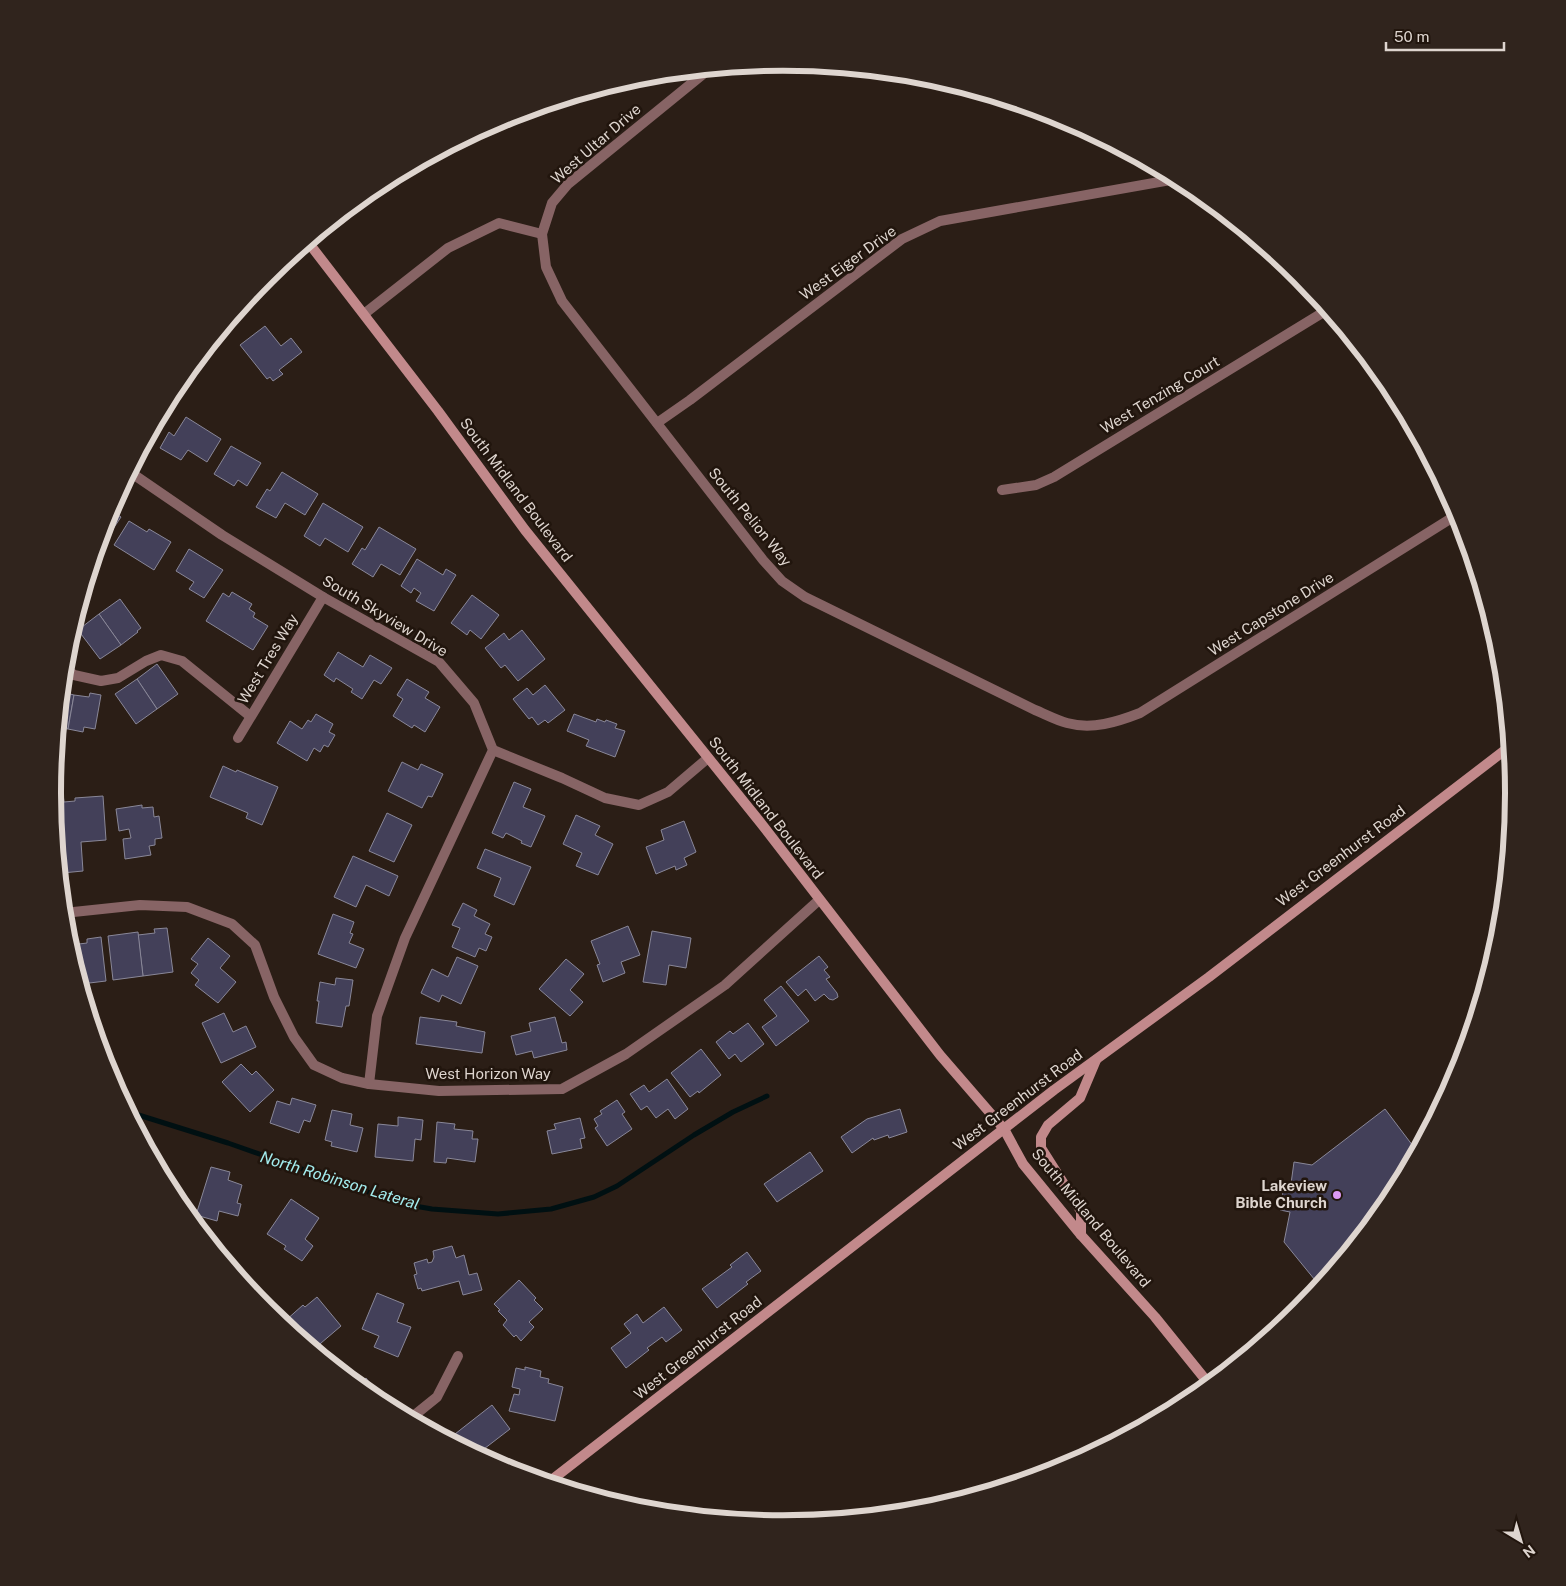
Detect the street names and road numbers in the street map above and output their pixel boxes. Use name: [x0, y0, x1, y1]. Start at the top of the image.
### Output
street label: West Ultar Drive: [547, 100, 644, 187]
street label: West Eiger Drive: [796, 222, 899, 303]
street label: West Tenzing Court: [1097, 352, 1222, 437]
street label: South Midland Boulevard: [457, 414, 576, 565]
street label: South Pelion Way: [706, 464, 795, 569]
street label: West Capstone Drive: [1205, 568, 1337, 659]
street label: South Skyview Drive: [320, 571, 451, 660]
street label: West Tres Way: [234, 611, 301, 707]
street label: South Midland Boulevard: [706, 733, 827, 882]
street label: West Greenhurst Road: [1273, 802, 1409, 910]
street label: West Greenhurst Road: [950, 1046, 1086, 1154]
street label: West Horizon Way: [425, 1065, 551, 1082]
street label: South Midland Boulevard: [1028, 1145, 1154, 1290]
street label: West Greenhurst Road: [631, 1293, 765, 1403]

